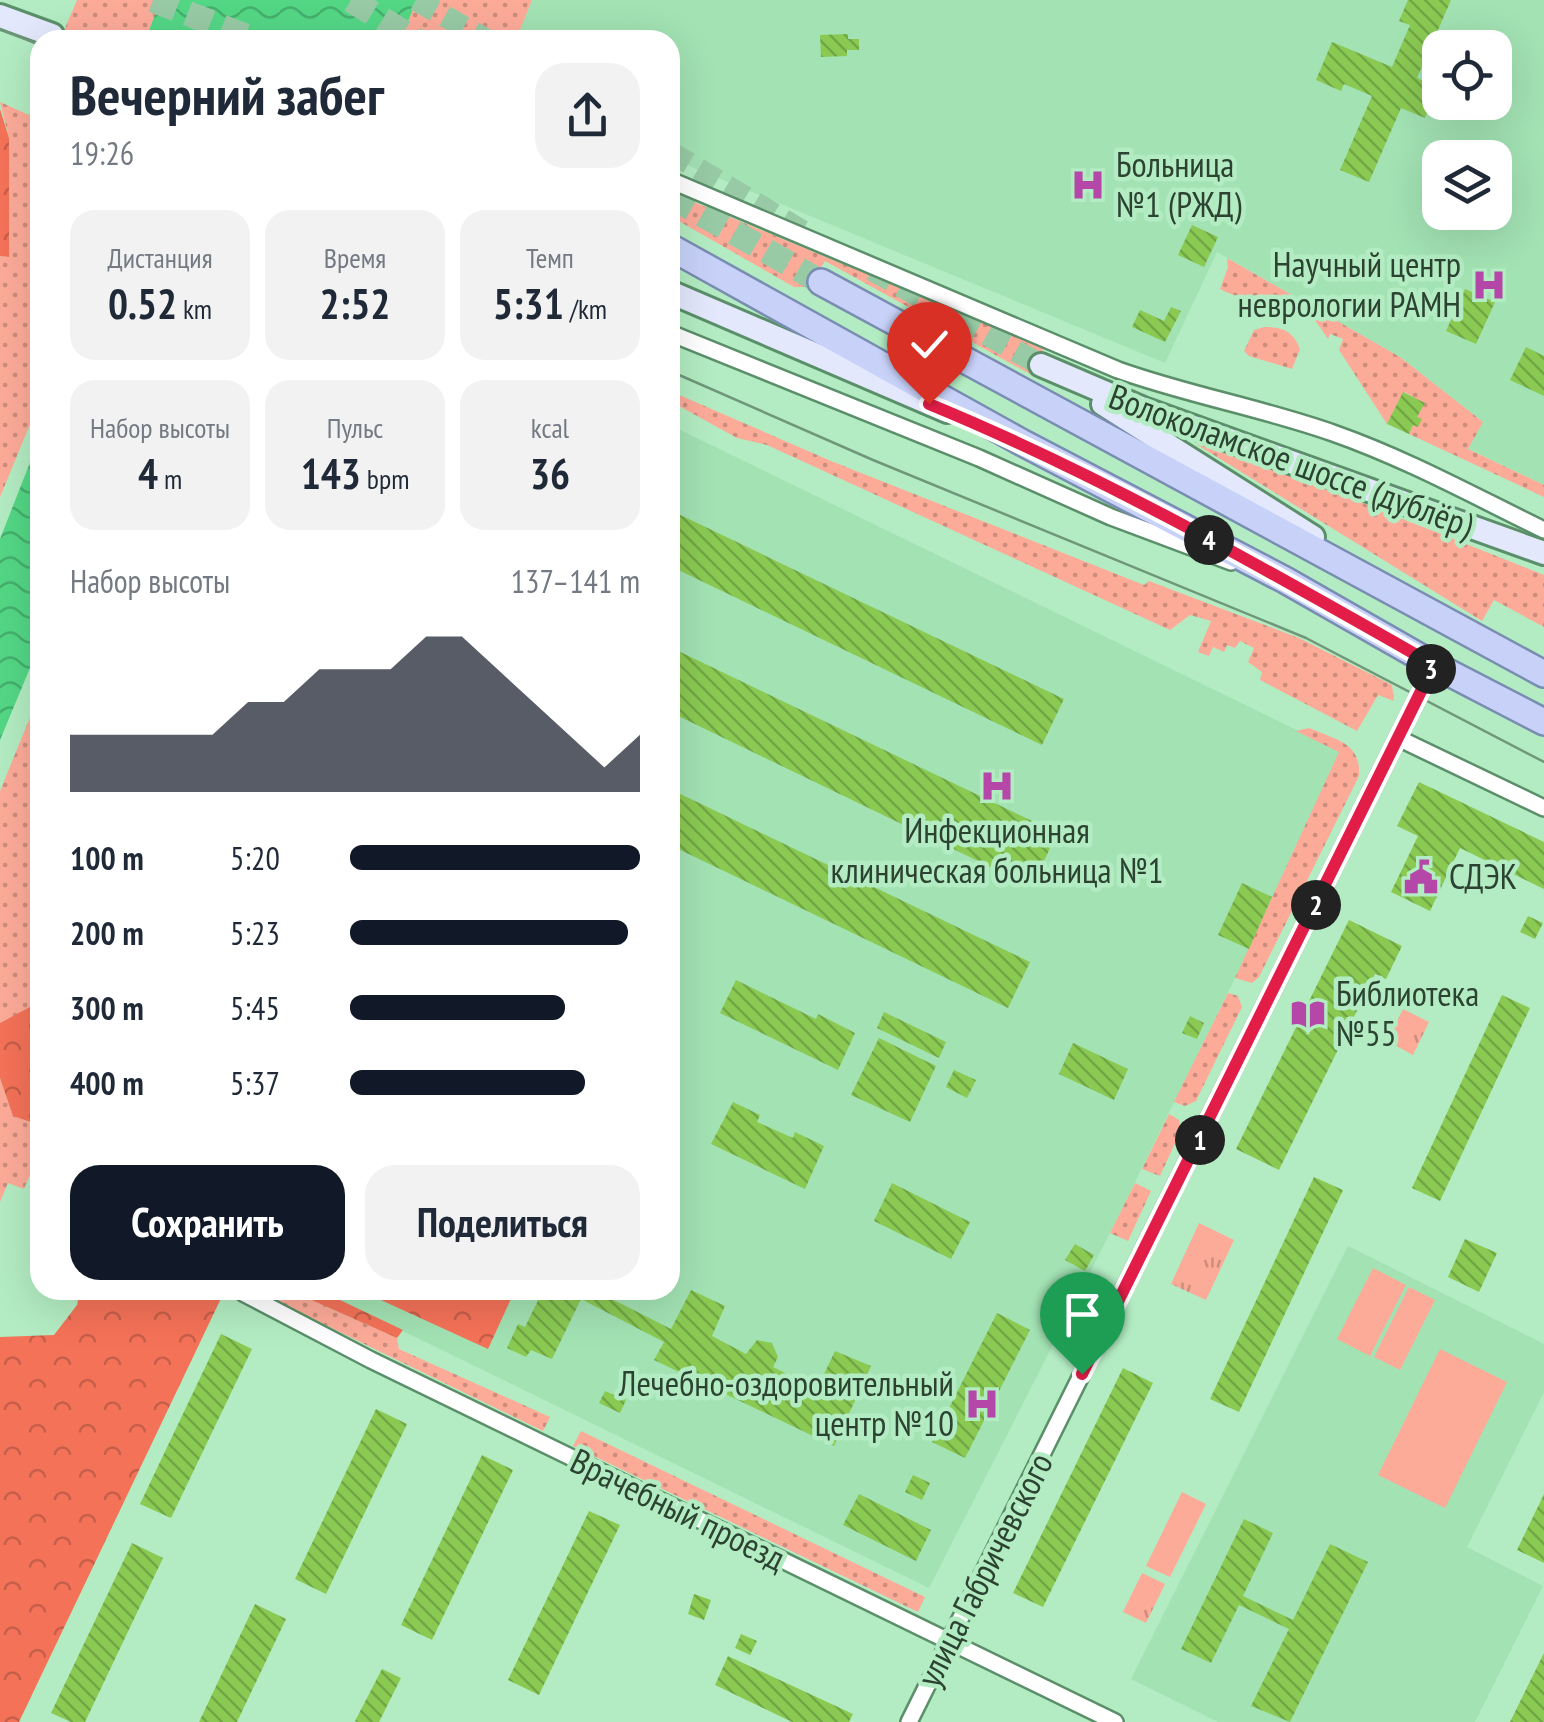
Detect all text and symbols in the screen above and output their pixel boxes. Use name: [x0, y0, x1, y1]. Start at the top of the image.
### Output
map controls: [1422, 30, 1512, 230]
button: locate: [1422, 30, 1512, 120]
text: Вечерний забег: [70, 59, 384, 130]
button: share: [535, 63, 640, 168]
text: 19:26: [70, 132, 134, 174]
button: layers: [1422, 140, 1512, 230]
place label: Больница №1 (РЖД): [1116, 141, 1242, 227]
hospital icon: Больница №1 (РЖД): [1069, 166, 1107, 204]
text: Дистанция: [108, 239, 212, 276]
text: Время: [324, 239, 386, 276]
text: Темп: [526, 239, 574, 276]
place label: Научный центр неврологии РАМН: [1237, 241, 1461, 327]
hospital icon: Научный центр неврологии РАМН: [1470, 266, 1508, 304]
text: 0.52: [108, 276, 177, 331]
text: 2:52: [320, 276, 390, 331]
text: 5:31: [493, 276, 564, 331]
text: km: [177, 290, 212, 327]
text: /km: [564, 290, 607, 327]
pin: [887, 302, 972, 405]
icon: check: [902, 317, 957, 372]
street label: Волоколамское шоссе (дублёр): [1103, 373, 1480, 548]
text: Набор высоты: [90, 409, 230, 446]
text: Пульс: [327, 409, 383, 446]
text: kcal: [531, 409, 569, 446]
text: 4: [138, 446, 158, 501]
text: 143: [301, 446, 361, 501]
text: 36: [530, 446, 570, 501]
text: m: [158, 460, 182, 497]
text: bpm: [361, 460, 409, 497]
pin: 4: [1184, 515, 1234, 565]
text: 4: [1202, 521, 1216, 558]
text: Набор высоты: [70, 560, 230, 602]
text: 137–141 m: [511, 560, 640, 602]
pin: 3: [1406, 644, 1456, 694]
text: 3: [1424, 650, 1438, 687]
hospital icon: Инфекционная клиническая больница №1: [978, 767, 1016, 805]
place label: Инфекционная клиническая больница №1: [830, 807, 1164, 893]
text: 100 m: [70, 837, 144, 879]
text: 5:20: [230, 837, 280, 879]
place label: СДЭК: [1449, 853, 1517, 899]
public building icon: СДЭК: [1402, 858, 1440, 896]
pin: 2: [1291, 880, 1341, 930]
text: 2: [1309, 886, 1323, 923]
text: 200 m: [70, 912, 144, 954]
text: 5:23: [230, 912, 280, 954]
place label: Библиотека №55: [1336, 970, 1479, 1056]
text: 300 m: [70, 987, 144, 1029]
text: 5:45: [230, 987, 280, 1029]
library icon: Библиотека №55: [1289, 995, 1327, 1033]
text: 400 m: [70, 1062, 144, 1104]
text: 5:37: [230, 1062, 280, 1104]
pin: 1: [1175, 1115, 1225, 1165]
text: 1: [1193, 1121, 1207, 1158]
button: Сохранить: [70, 1165, 345, 1280]
button: Поделиться: [365, 1165, 640, 1280]
pin: [1040, 1272, 1125, 1375]
icon: arrive: [1055, 1287, 1110, 1342]
place label: Лечебно-оздоровительный центр №10: [618, 1360, 954, 1446]
hospital icon: Лечебно-оздоровительный центр №10: [963, 1385, 1001, 1423]
street label: Врачебный проезд: [563, 1437, 793, 1581]
street label: улица Габричевского: [905, 1445, 1063, 1694]

